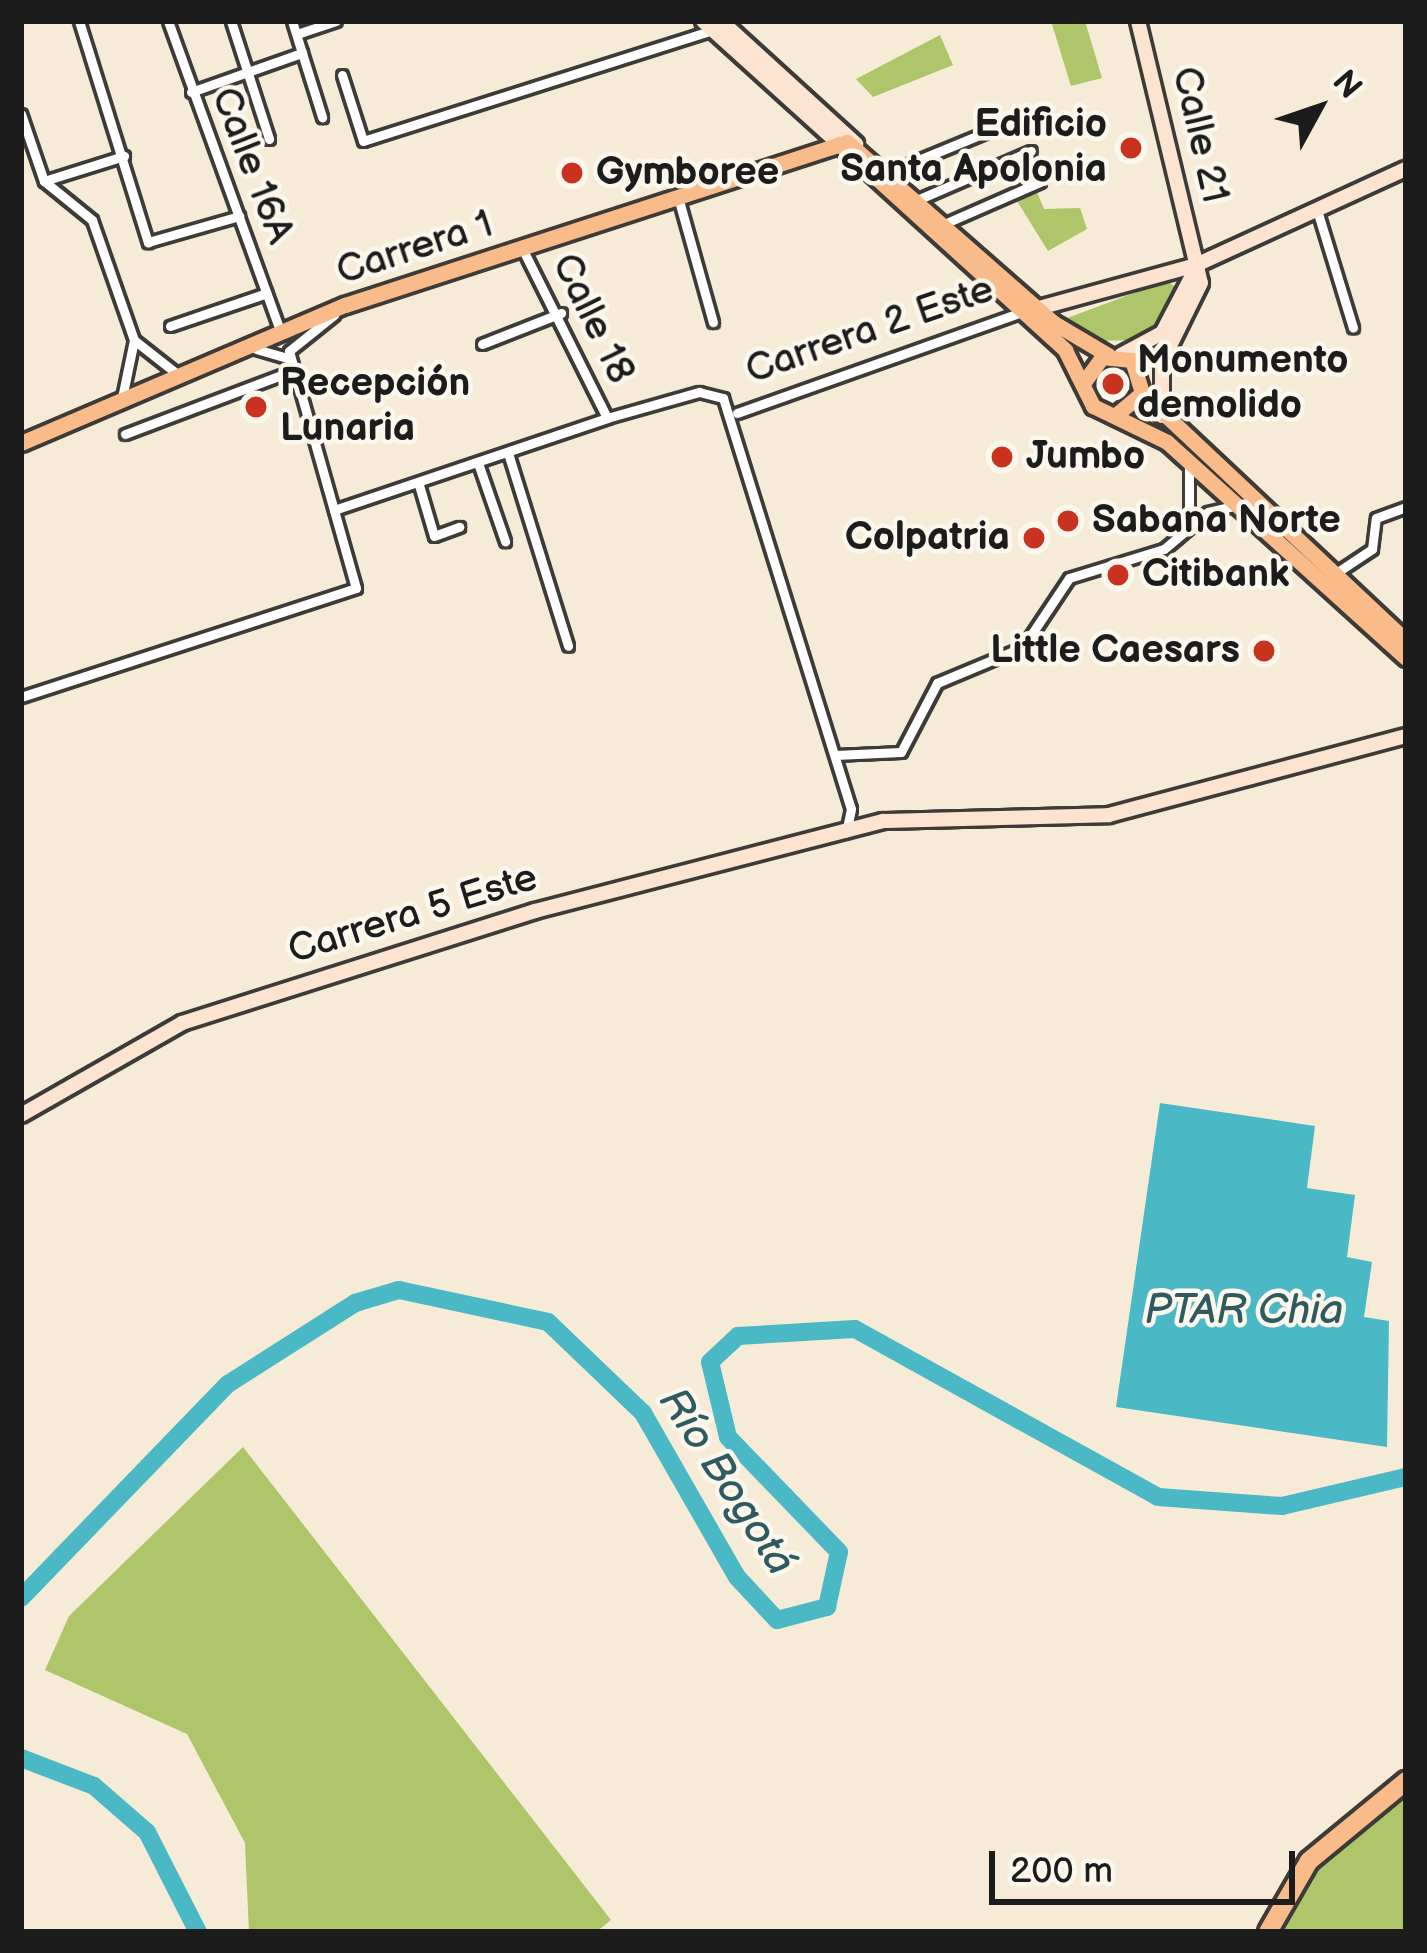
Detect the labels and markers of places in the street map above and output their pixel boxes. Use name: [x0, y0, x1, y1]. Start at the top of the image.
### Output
place label: Edificio Santa Apolonia: [840, 103, 1107, 194]
marker: Edificio Santa Apolonia: [1118, 135, 1144, 161]
place label: Gymboree: [596, 150, 779, 196]
marker: Gymboree: [559, 160, 585, 186]
place label: Monumento demolido: [1137, 339, 1348, 430]
place label: Recepción Lunaria: [280, 362, 470, 453]
marker: Monumento demolido: [1100, 371, 1126, 397]
marker: Recepción Lunaria: [243, 394, 269, 420]
place label: Jumbo: [1026, 434, 1145, 480]
marker: Jumbo: [989, 444, 1015, 470]
place label: Sabana Norte: [1092, 498, 1341, 544]
marker: Sabana Norte: [1055, 508, 1081, 534]
place label: Colpatria: [845, 515, 1010, 561]
marker: Colpatria: [1021, 525, 1047, 551]
place label: Citibank: [1142, 552, 1289, 598]
marker: Citibank: [1105, 562, 1131, 588]
place label: Little Caesars: [990, 628, 1240, 674]
marker: Little Caesars: [1251, 638, 1277, 664]

